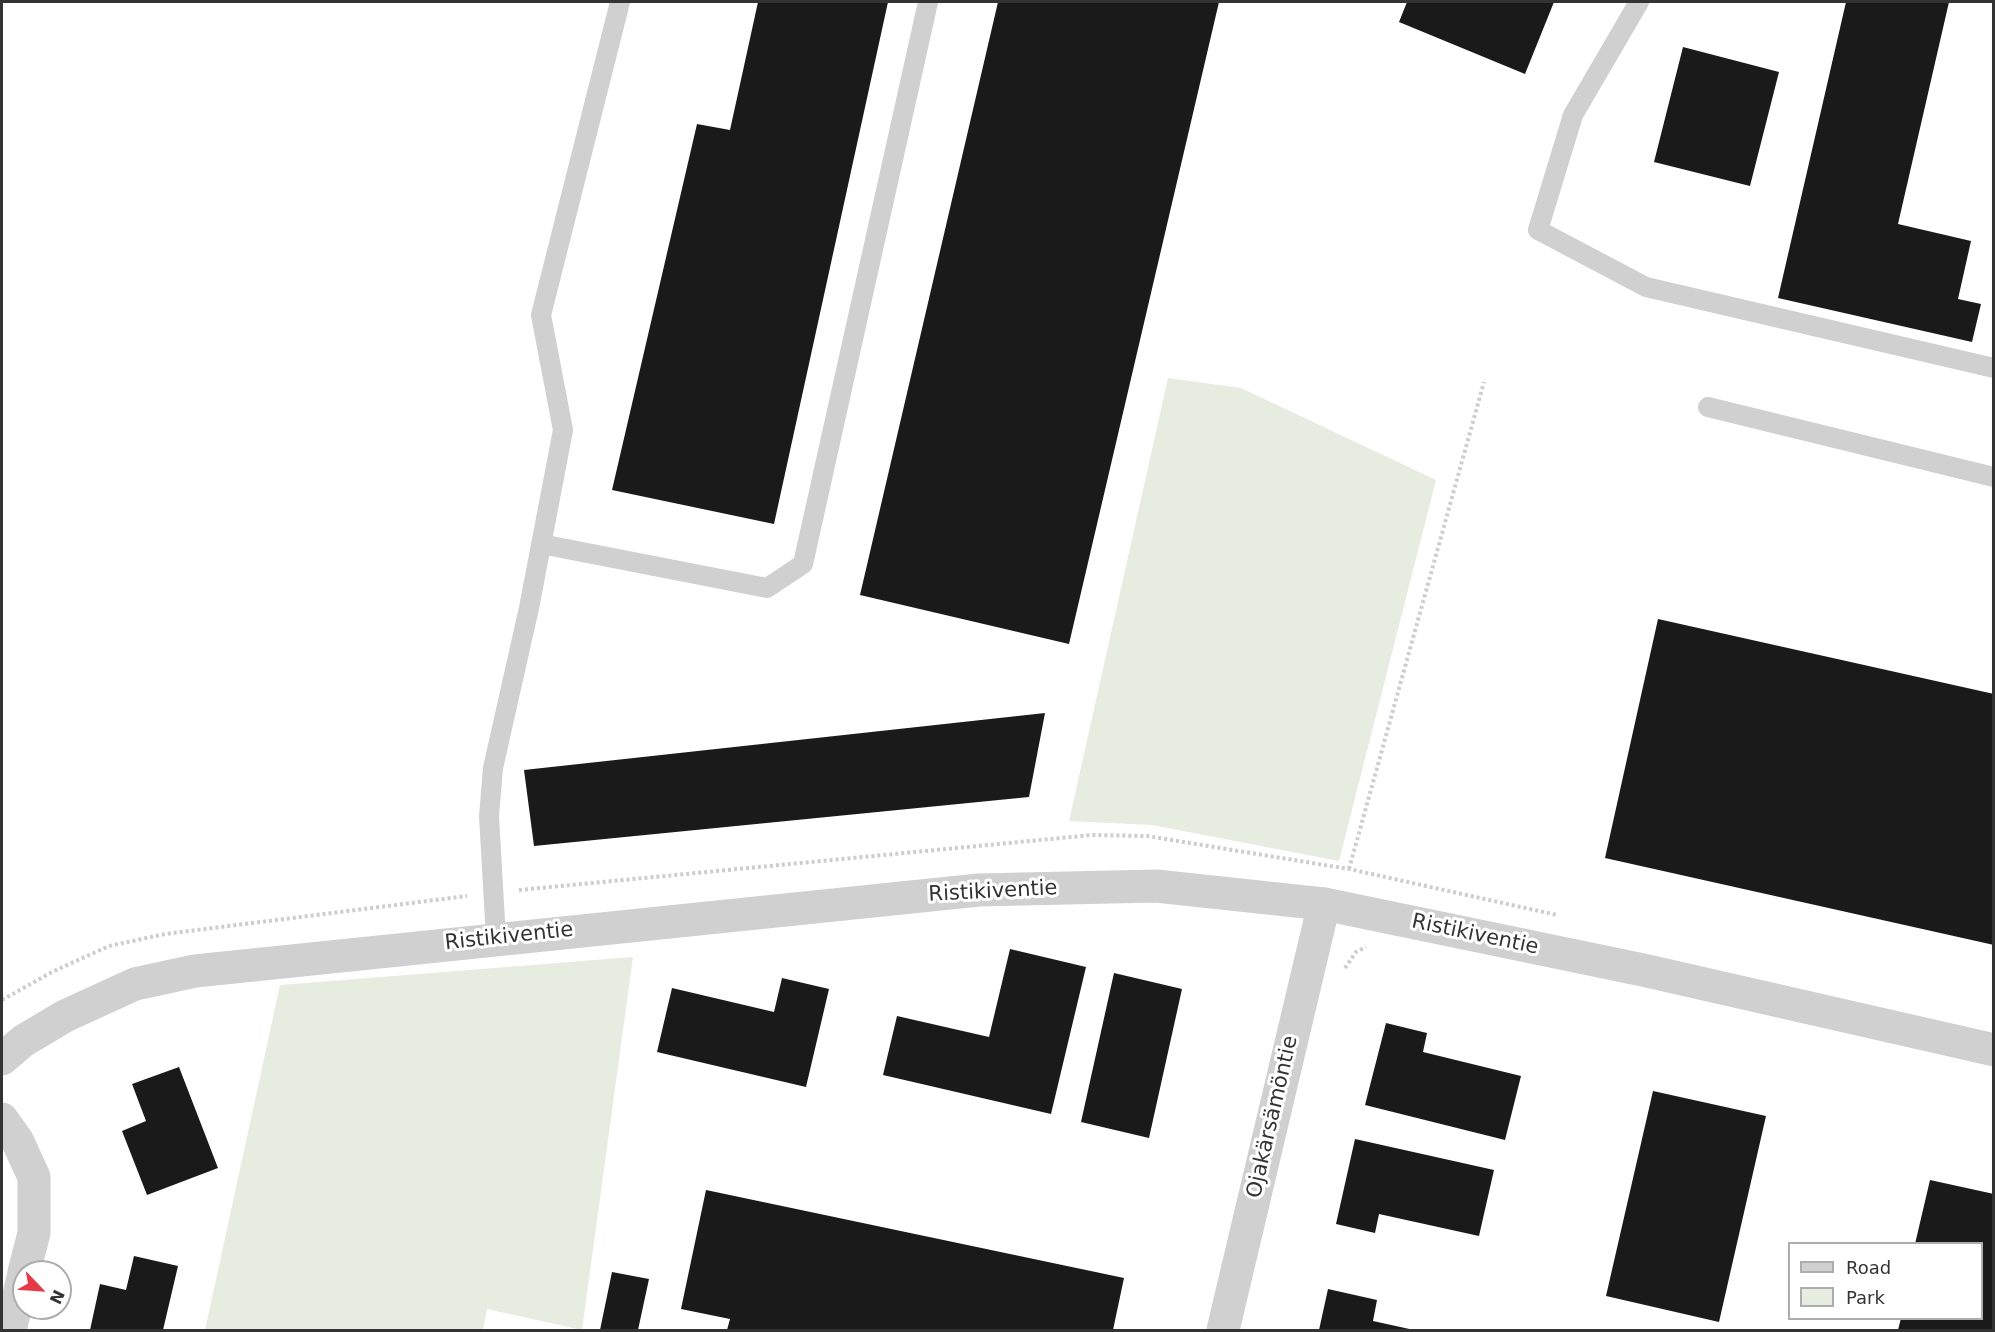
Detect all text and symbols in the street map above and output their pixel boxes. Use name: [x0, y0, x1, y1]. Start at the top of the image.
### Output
street label: Ristikiventie: [928, 876, 1058, 908]
street label: Ristikiventie: [1409, 909, 1541, 961]
street label: Ristikiventie: [443, 918, 575, 956]
street label: Ojakärsämöntie: [1242, 1033, 1304, 1201]
legend: [1788, 1242, 1983, 1320]
text: Road: [1846, 1257, 1891, 1278]
north arrow: [12, 1260, 72, 1320]
text: N: [46, 1287, 68, 1307]
text: Park: [1846, 1287, 1885, 1308]

